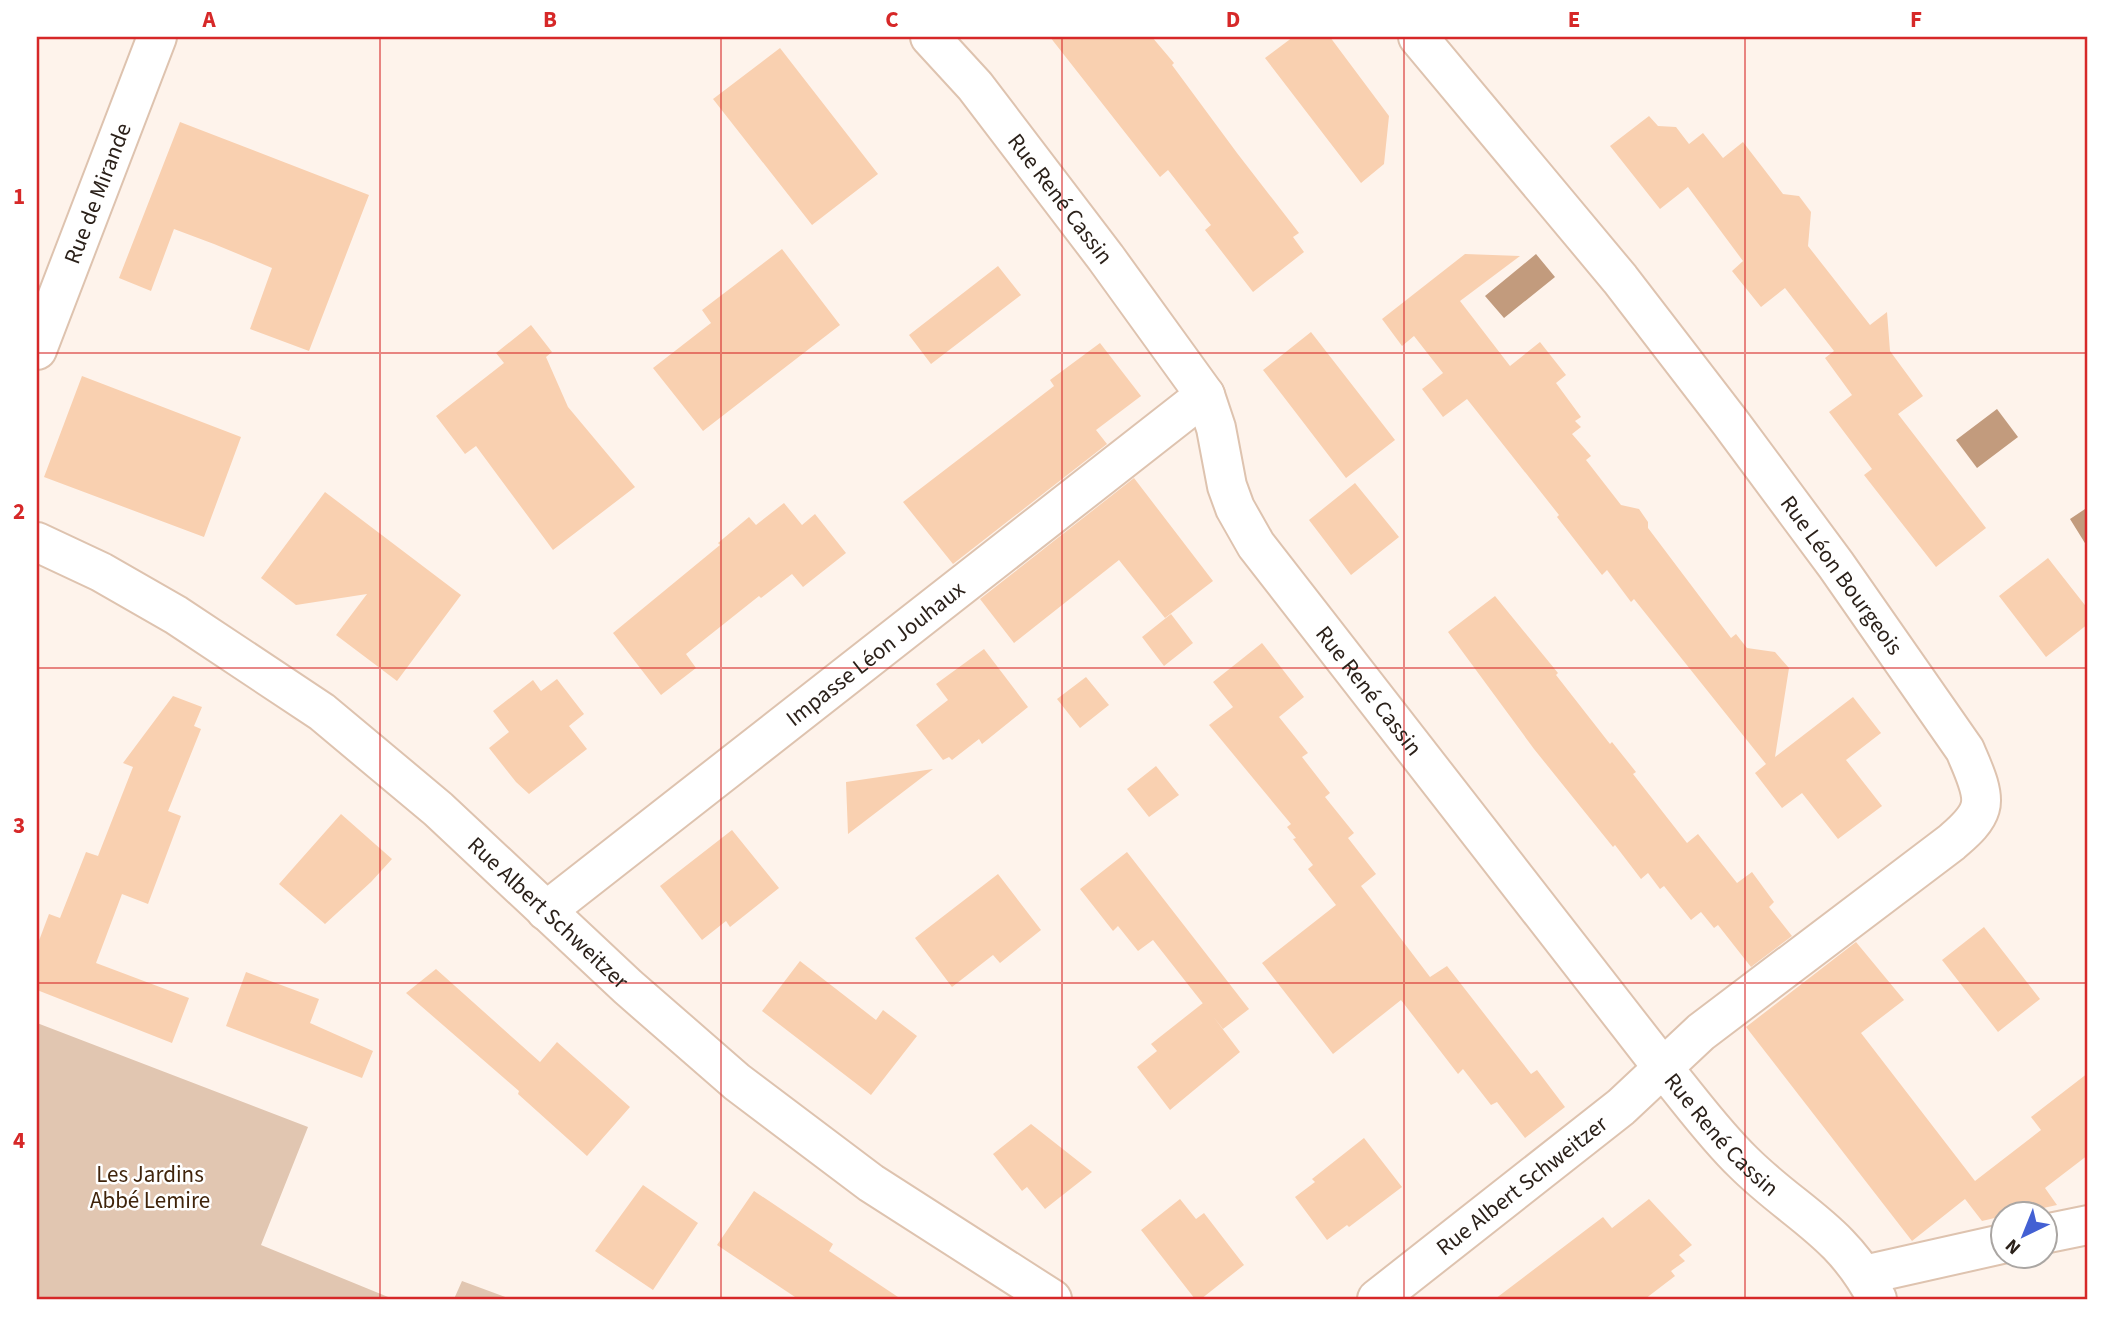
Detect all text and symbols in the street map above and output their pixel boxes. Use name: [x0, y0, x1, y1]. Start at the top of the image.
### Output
text: A: [201, 3, 216, 36]
text: B: [543, 3, 557, 36]
text: C: [885, 3, 899, 36]
text: D: [1226, 3, 1240, 36]
text: E: [1568, 3, 1580, 36]
text: F: [1910, 3, 1922, 36]
street label: Rue de Mirande: [56, 118, 140, 269]
street label: Rue René Cassin: [1000, 126, 1121, 271]
text: 1: [13, 180, 25, 213]
street label: Rue Léon Bourgeois: [1772, 489, 1911, 662]
text: 2: [13, 495, 25, 528]
street label: Impasse Léon Jouhaux: [779, 573, 972, 734]
street label: Rue René Cassin: [1308, 619, 1430, 763]
text: 3: [13, 809, 25, 842]
street label: Rue Albert Schweitzer: [460, 829, 637, 997]
street label: Rue René Cassin: [1656, 1066, 1786, 1204]
street label: Rue Albert Schweitzer: [1429, 1107, 1615, 1264]
text: 4: [13, 1124, 25, 1157]
park label: Les Jardins Abbé Lemire: [90, 1158, 210, 1217]
north arrow: [1988, 1200, 2058, 1270]
text: N: [2000, 1232, 2027, 1261]

